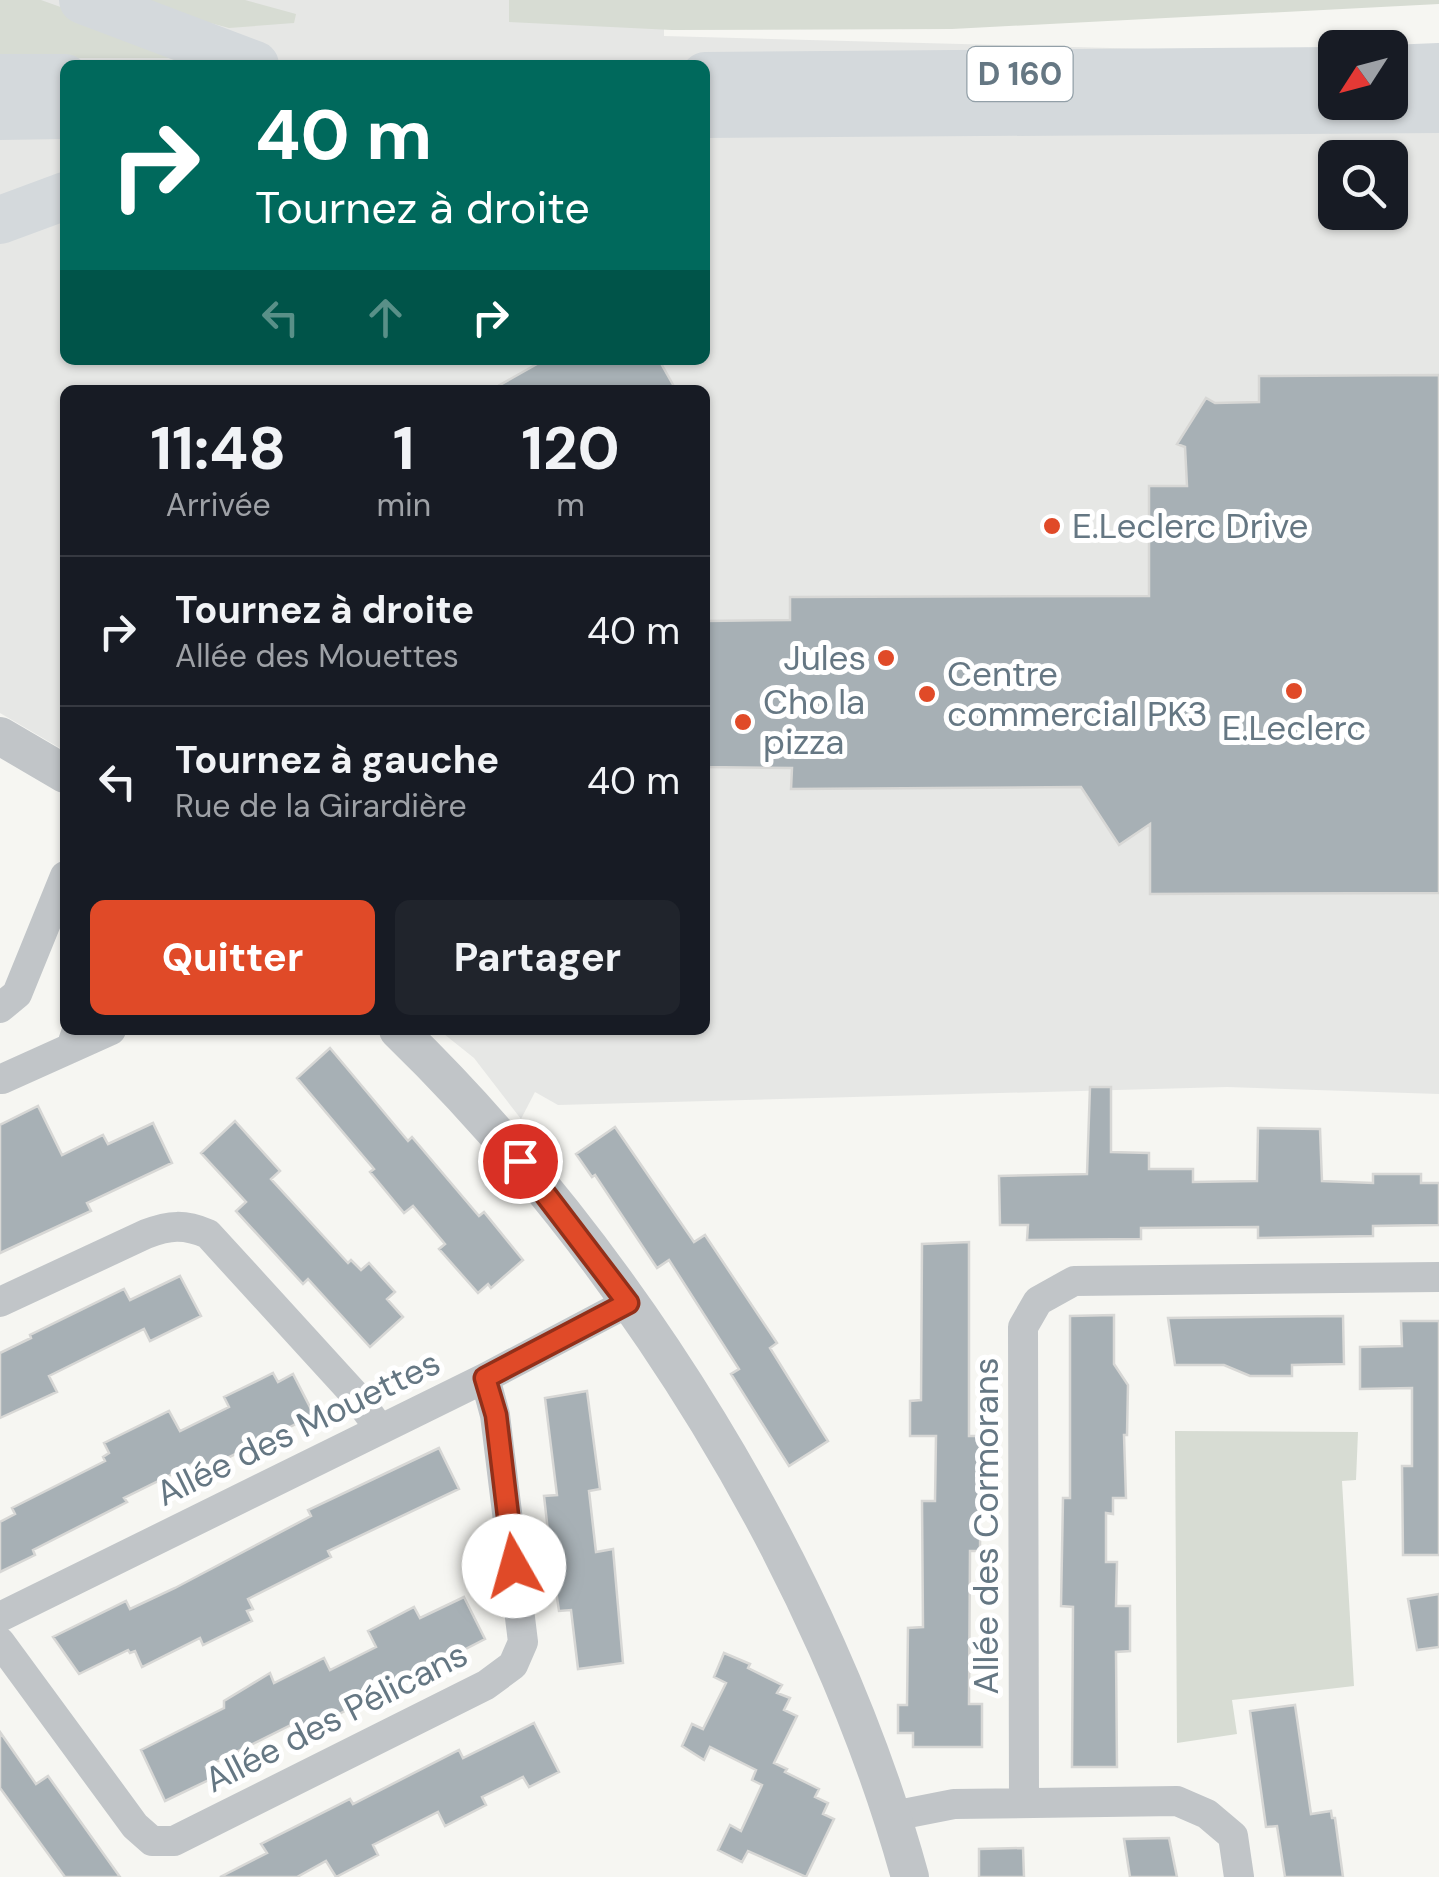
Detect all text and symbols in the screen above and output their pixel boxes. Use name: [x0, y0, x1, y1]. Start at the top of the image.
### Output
north arrow: [1318, 30, 1408, 120]
map controls: [1318, 30, 1408, 230]
road number: D 160: [968, 47, 1072, 101]
text: 40 m: [255, 90, 432, 181]
icon: right: [90, 100, 220, 230]
button: search: [1318, 140, 1408, 230]
text: Tournez à droite: [255, 178, 590, 237]
icon: left: [253, 290, 308, 345]
icon: ahead: [358, 290, 413, 345]
icon: right: [463, 290, 518, 345]
text: 11:48: [150, 409, 286, 488]
text: 1: [393, 409, 415, 488]
text: 120: [521, 409, 620, 488]
text: Arrivée: [166, 484, 271, 526]
text: min: [376, 484, 431, 526]
text: m: [556, 484, 585, 526]
place label: E.Leclerc Drive: [1072, 503, 1309, 549]
marker: E.Leclerc Drive: [1041, 515, 1063, 537]
text: Tournez à droite: [175, 585, 474, 635]
icon: right: [90, 604, 145, 659]
text: 40 m: [587, 606, 680, 656]
text: Allée des Mouettes: [175, 635, 459, 677]
place label: Jules: [783, 635, 866, 681]
marker: Jules: [875, 647, 897, 669]
place label: Centre commercial PK3: [947, 651, 1208, 737]
place label: Cho la pizza: [763, 679, 865, 765]
marker: E.Leclerc: [1283, 680, 1305, 702]
marker: Centre commercial PK3: [916, 683, 938, 705]
place label: E.Leclerc: [1222, 705, 1366, 751]
marker: Cho la pizza: [732, 711, 754, 733]
text: Tournez à gauche: [175, 735, 499, 785]
icon: left: [90, 754, 145, 809]
text: 40 m: [587, 756, 680, 806]
text: Rue de la Girardière: [175, 785, 467, 827]
button: Quitter: [90, 900, 375, 1015]
button: Partager: [395, 900, 680, 1015]
pin: [478, 1119, 563, 1204]
icon: arrive: [493, 1134, 548, 1189]
street label: Allée des Mouettes: [148, 1339, 448, 1517]
street label: Allée des Cormorans: [963, 1357, 1009, 1695]
position arrow: [462, 1514, 566, 1618]
street label: Allée des Pélicans: [197, 1631, 475, 1803]

